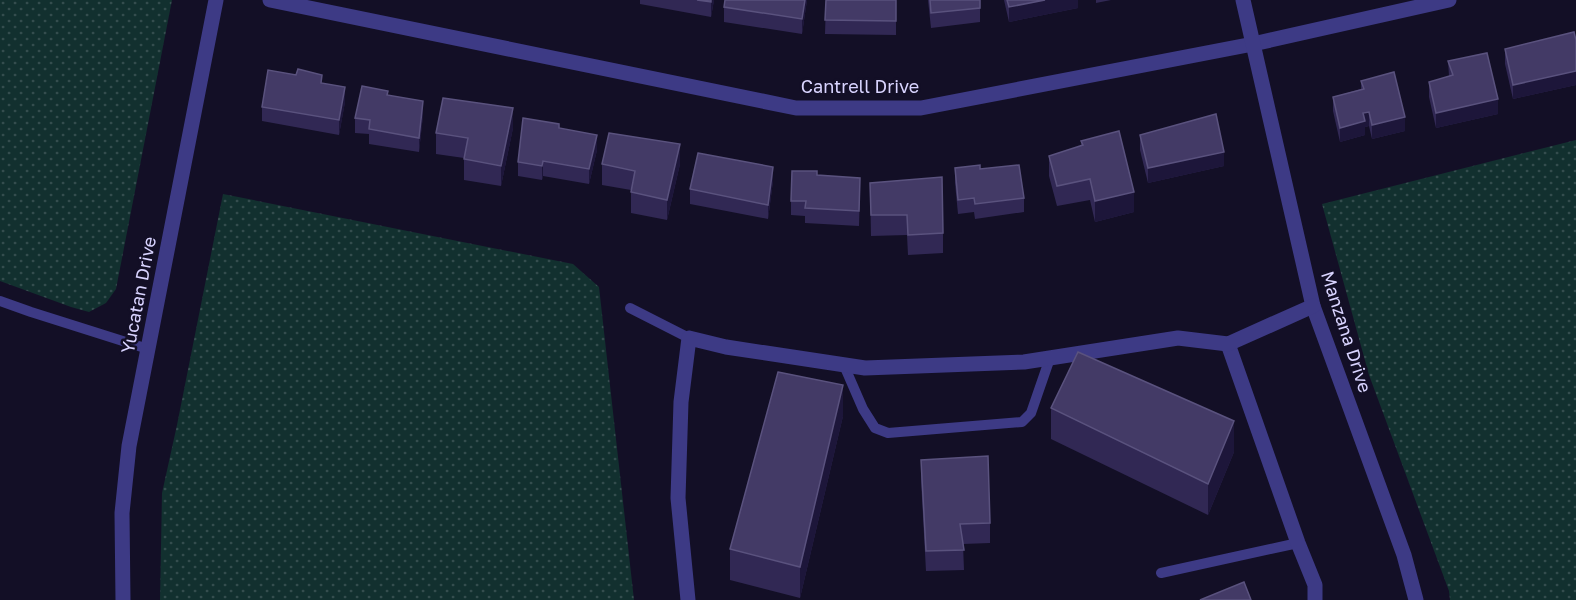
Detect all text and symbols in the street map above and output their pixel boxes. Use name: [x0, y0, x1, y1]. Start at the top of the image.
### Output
street label: Cantrell Drive: [801, 75, 919, 97]
street label: Yucatan Drive: [116, 234, 160, 355]
street label: Manzana Drive: [1317, 268, 1377, 395]

